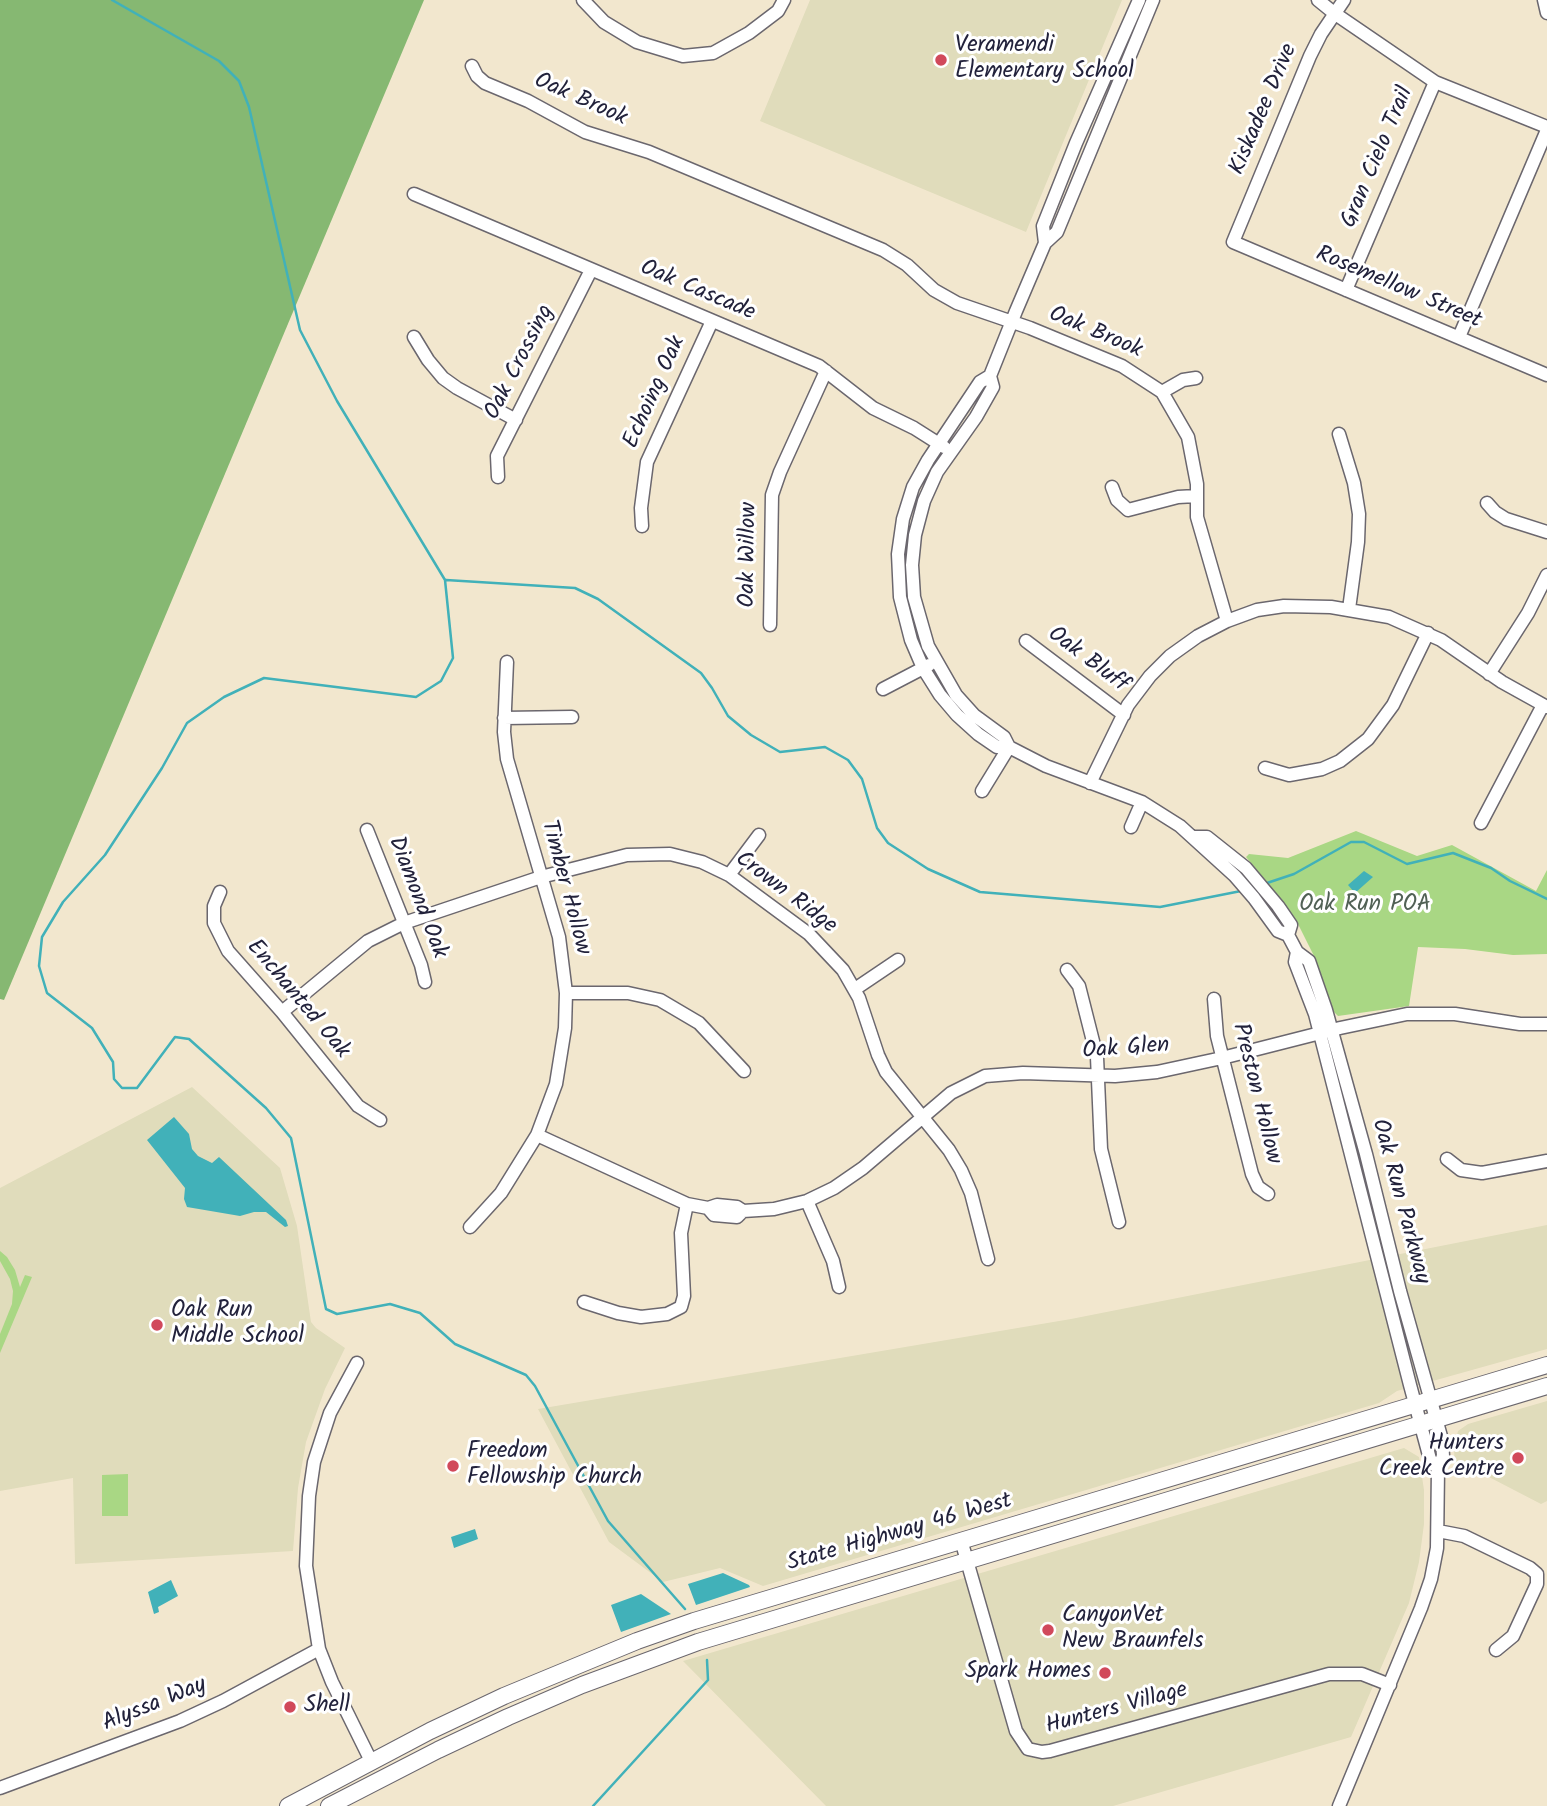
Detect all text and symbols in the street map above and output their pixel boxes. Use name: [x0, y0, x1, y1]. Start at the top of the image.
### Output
place label: Veramendi Elementary School: [955, 33, 1134, 87]
street label: Kiskadee Drive: [1225, 40, 1305, 180]
marker: Veramendi Elementary School: [933, 52, 949, 68]
street label: Oak Brook: [529, 68, 631, 134]
street label: Gran Cielo Trail: [1337, 83, 1421, 233]
street label: Rosemellow Street: [1311, 242, 1485, 336]
street label: Oak Cascade: [635, 255, 759, 329]
street label: Oak Crossing: [480, 301, 562, 425]
street label: Oak Brook: [1044, 302, 1146, 366]
street label: Echoing Oak: [619, 333, 693, 453]
street label: Oak Willow: [735, 502, 765, 608]
street label: Oak Bluff: [1041, 622, 1133, 700]
street label: Timber Hollow: [533, 818, 595, 958]
street label: Diamond Oak: [380, 833, 452, 963]
street label: Crown Ridge: [729, 847, 841, 941]
park label: Oak Run POA: [1299, 892, 1431, 920]
street label: Enchanted Oak: [239, 935, 355, 1065]
street label: Preston Hollow: [1224, 1021, 1286, 1167]
street label: Oak Glen: [1082, 1033, 1170, 1067]
street label: Oak Run Parkway: [1364, 1117, 1434, 1287]
place label: Oak Run Middle School: [171, 1298, 304, 1352]
marker: Oak Run Middle School: [149, 1317, 165, 1333]
place label: Hunters Creek Centre: [1379, 1431, 1504, 1485]
place label: Freedom Fellowship Church: [467, 1439, 642, 1493]
marker: Hunters Creek Centre: [1510, 1450, 1526, 1466]
marker: Freedom Fellowship Church: [445, 1458, 461, 1474]
street label: State Highway 46 West: [784, 1489, 1016, 1579]
place label: CanyonVet New Braunfels: [1062, 1603, 1203, 1657]
marker: CanyonVet New Braunfels: [1040, 1622, 1056, 1638]
place label: Spark Homes: [965, 1659, 1091, 1687]
marker: Spark Homes: [1097, 1665, 1113, 1681]
street label: Alyssa Way: [99, 1673, 211, 1739]
street label: Hunters Village: [1043, 1678, 1191, 1742]
place label: Shell: [304, 1693, 350, 1721]
marker: Shell: [282, 1699, 298, 1715]

